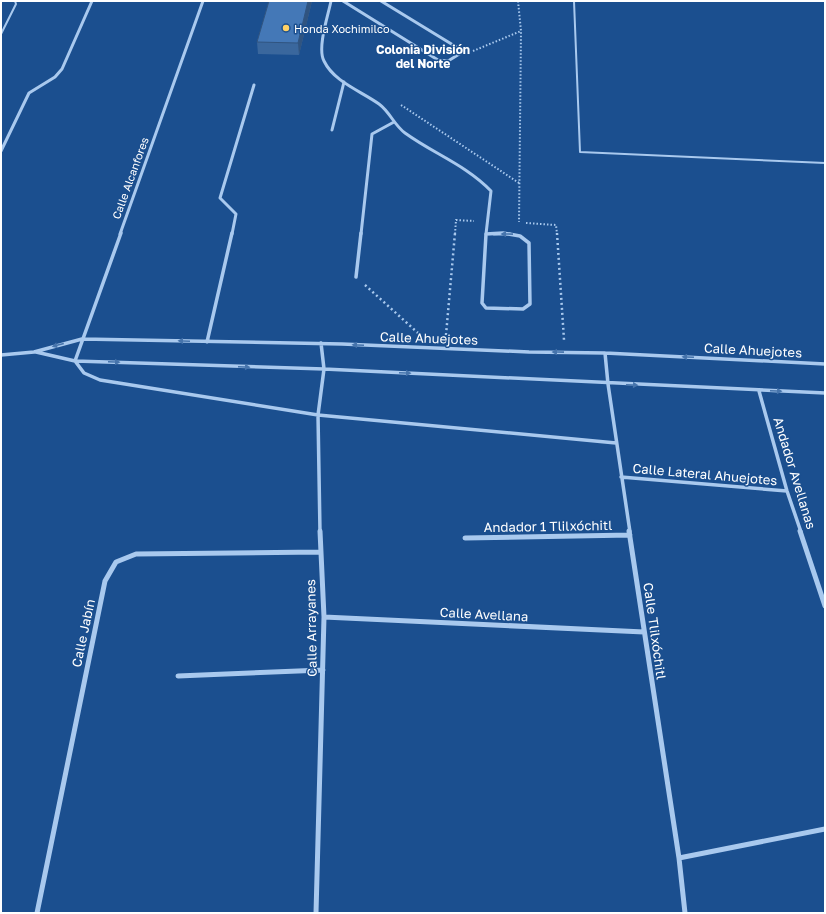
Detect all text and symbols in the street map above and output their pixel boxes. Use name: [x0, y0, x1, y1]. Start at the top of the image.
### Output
place label: Honda Xochimilco: [294, 22, 390, 35]
marker: Honda Xochimilco: [281, 23, 291, 33]
district label: Colonia División del Norte: [376, 42, 470, 71]
street label: Calle Alcanfores: [109, 135, 151, 221]
one-way arrow: [500, 231, 513, 237]
street label: Calle Ahuejotes: [380, 328, 478, 348]
one-way arrow: [178, 338, 190, 345]
street label: Calle Ahuejotes: [704, 339, 803, 361]
one-way arrow: [352, 341, 364, 348]
one-way arrow: [52, 342, 64, 348]
one-way arrow: [551, 349, 564, 355]
one-way arrow: [681, 354, 694, 360]
one-way arrow: [108, 359, 120, 366]
one-way arrow: [238, 363, 250, 370]
one-way arrow: [399, 370, 411, 377]
one-way arrow: [626, 381, 638, 388]
one-way arrow: [770, 388, 782, 395]
street label: Andador Avellanas: [770, 415, 820, 531]
street label: Calle Lateral Ahuejotes: [632, 460, 778, 488]
street label: Andador 1 Tlilxóchitl: [484, 517, 612, 535]
street label: Calle Arrayanes: [302, 579, 320, 677]
street label: Calle Tlilxóchitl: [640, 581, 670, 681]
street label: Calle Jabín: [68, 597, 98, 669]
street label: Calle Avellana: [439, 604, 529, 624]

